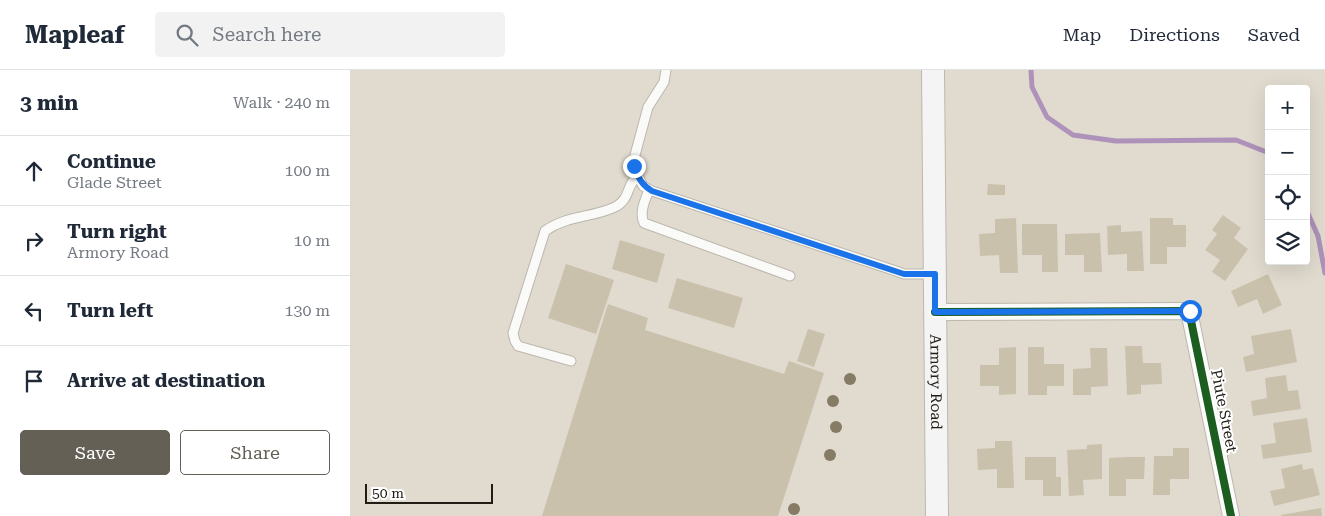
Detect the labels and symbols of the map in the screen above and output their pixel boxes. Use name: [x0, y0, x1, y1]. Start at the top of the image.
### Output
route end: [623, 155, 646, 178]
route start: [1179, 300, 1202, 323]
street label: Armory Road: [926, 334, 945, 430]
street label: Piute Street: [1207, 368, 1241, 454]
scale bar: [365, 481, 492, 504]

